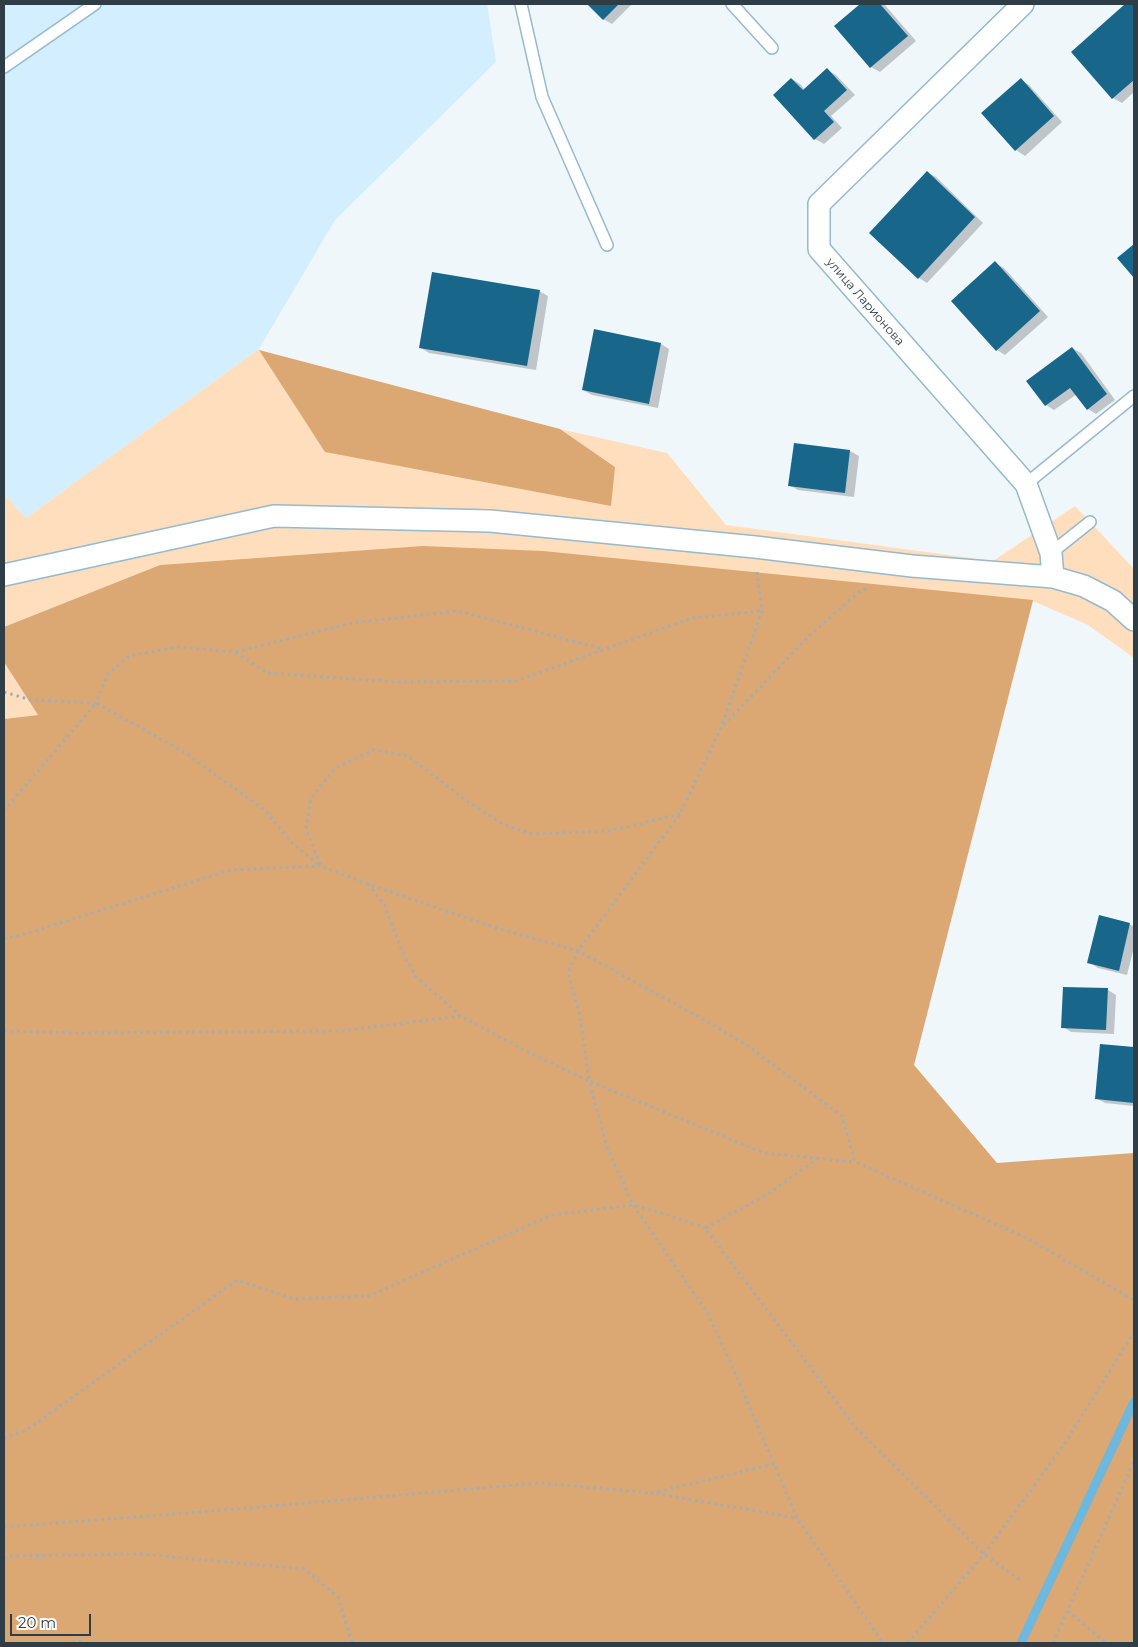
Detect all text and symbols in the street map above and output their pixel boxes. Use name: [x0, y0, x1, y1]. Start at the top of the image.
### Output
street label: улица Ларионова: [823, 255, 907, 349]
scale bar: [12, 1604, 94, 1636]
text: 20 m: [18, 1613, 56, 1632]

